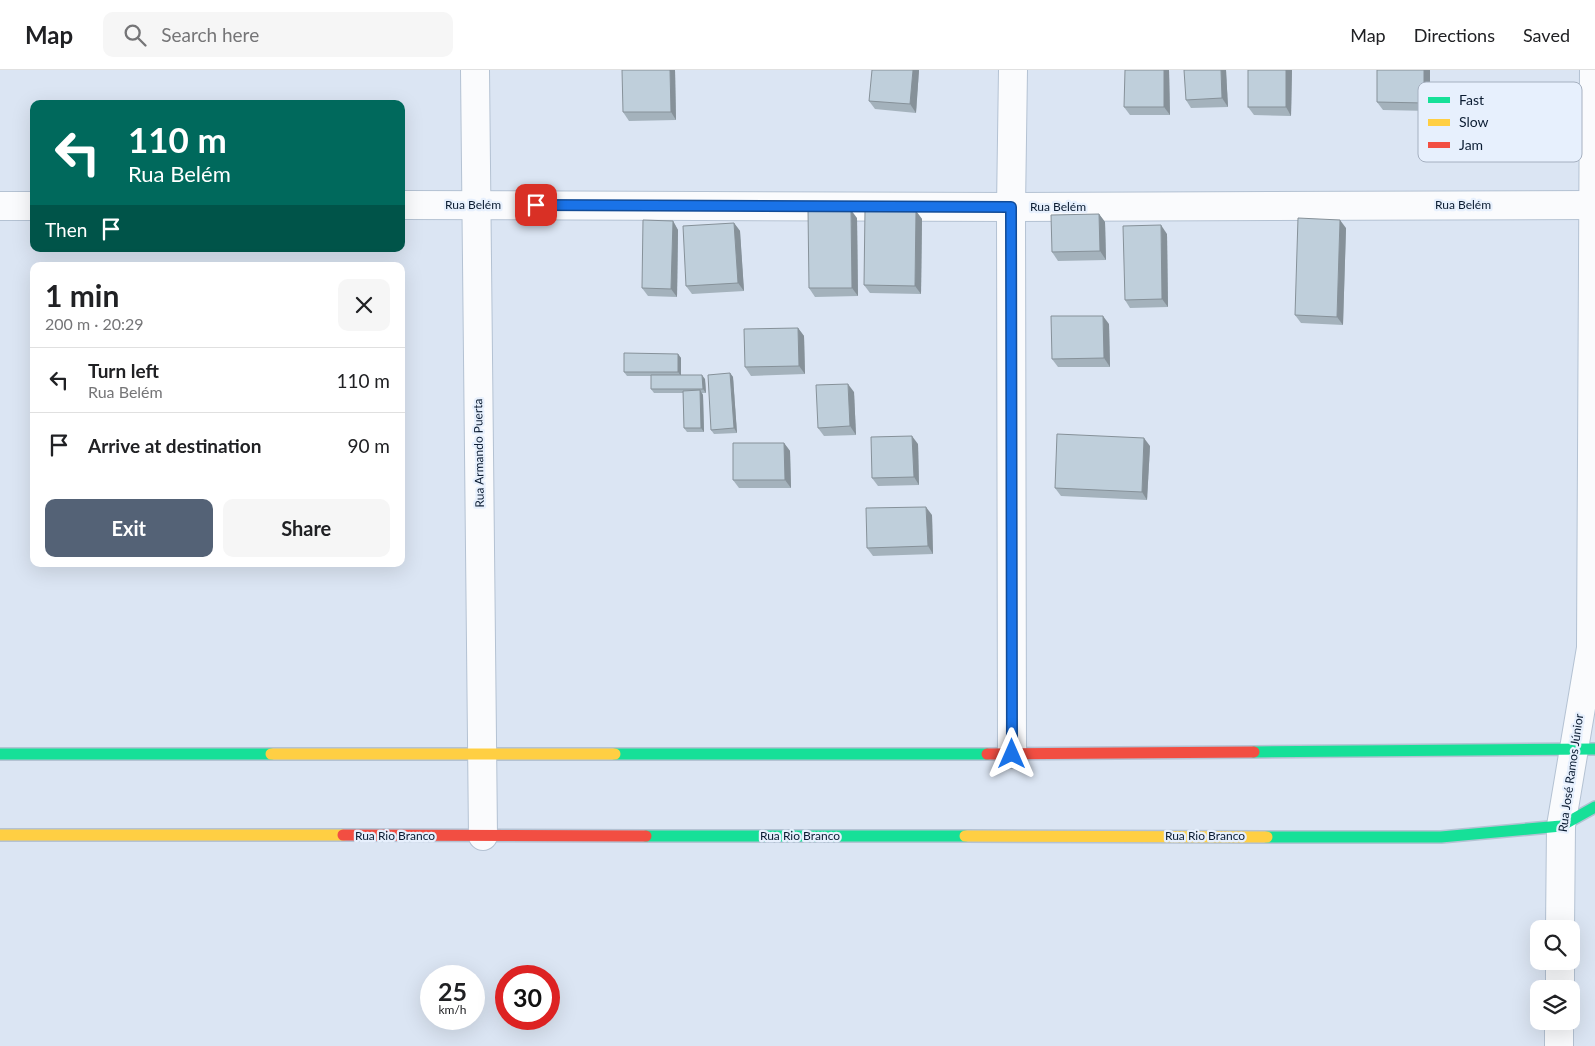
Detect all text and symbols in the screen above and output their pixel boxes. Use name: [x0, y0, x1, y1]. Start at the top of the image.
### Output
search box: [103, 12, 453, 57]
text: Map: [25, 20, 73, 49]
icon: search: [121, 21, 149, 49]
text: Search here: [161, 23, 259, 46]
text: Map: [1350, 24, 1386, 46]
text: Directions: [1414, 24, 1495, 46]
text: Saved: [1523, 24, 1570, 46]
legend: [1418, 82, 1582, 162]
text: Fast: [1459, 91, 1484, 108]
text: Slow: [1459, 113, 1489, 130]
text: 110 m: [128, 118, 227, 160]
icon: left: [45, 120, 110, 185]
text: Jam: [1459, 136, 1483, 153]
text: Rua Belém: [128, 160, 231, 187]
pin: [515, 184, 557, 226]
icon: arrive: [522, 191, 550, 219]
street label: Rua Belém: [445, 197, 501, 212]
street label: Rua Belém: [1435, 197, 1491, 212]
street label: Rua Belém: [1030, 199, 1086, 214]
icon: arrive: [97, 215, 125, 243]
text: Then: [45, 218, 87, 241]
text: 1 min: [45, 277, 119, 313]
button: close: [338, 279, 390, 331]
text: 200 m · 20:29: [45, 314, 144, 333]
text: Turn left: [88, 359, 159, 382]
icon: left: [45, 366, 73, 394]
text: 110 m: [336, 369, 390, 392]
text: Rua Belém: [88, 382, 163, 401]
street label: Rua Armando Puerta: [470, 398, 487, 508]
icon: arrive: [45, 431, 73, 459]
text: Arrive at destination: [88, 434, 261, 457]
text: 90 m: [347, 434, 390, 457]
button: Exit: [45, 499, 213, 557]
button: Share: [223, 499, 390, 557]
street label: Rua José Ramos Júnior: [1555, 712, 1586, 833]
position arrow: [985, 727, 1037, 779]
street label: Rua Rio Branco: [355, 828, 435, 843]
street label: Rua Rio Branco: [760, 828, 840, 843]
street label: Rua Rio Branco: [1165, 828, 1245, 843]
map controls: [1530, 920, 1580, 1030]
button: search: [1530, 920, 1580, 970]
speed limit sign: 30: [495, 965, 560, 1030]
text: 25: [438, 976, 467, 1006]
button: layers: [1530, 980, 1580, 1030]
text: km/h: [438, 1002, 467, 1017]

